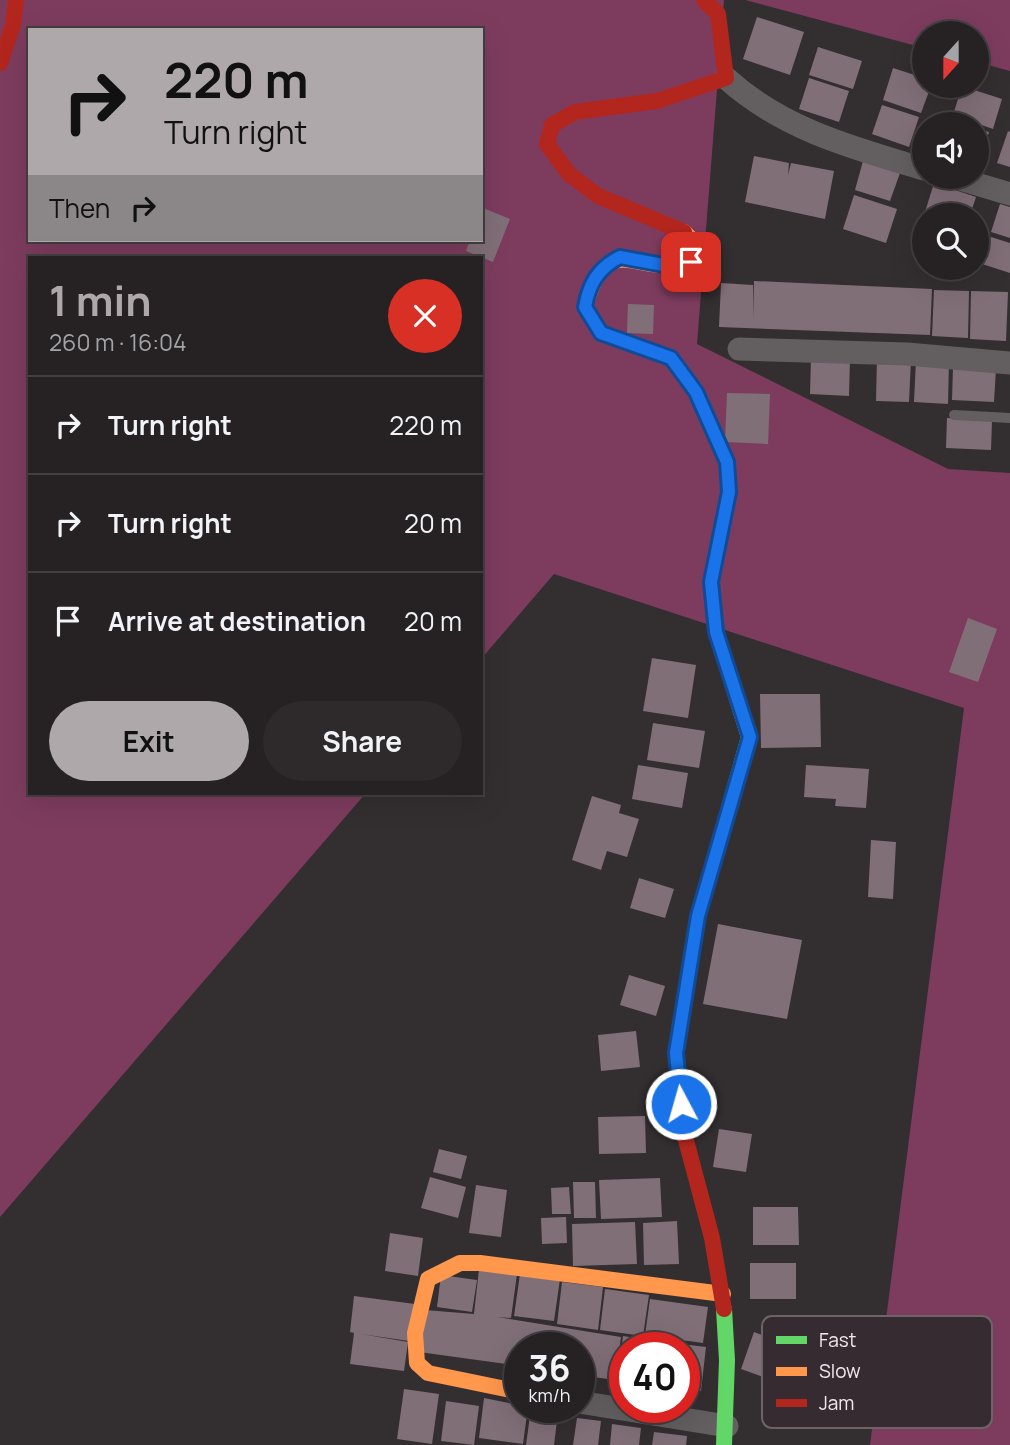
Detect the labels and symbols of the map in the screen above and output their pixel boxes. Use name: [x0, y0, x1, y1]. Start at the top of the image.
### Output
north arrow: [912, 21, 989, 98]
pin: [661, 232, 721, 292]
position arrow: [644, 1067, 718, 1141]
legend: [762, 1316, 992, 1428]
text: Fast: [819, 1327, 856, 1353]
speed limit sign: 40: [609, 1332, 700, 1423]
text: Slow: [819, 1358, 861, 1384]
text: Jam: [819, 1390, 854, 1416]

